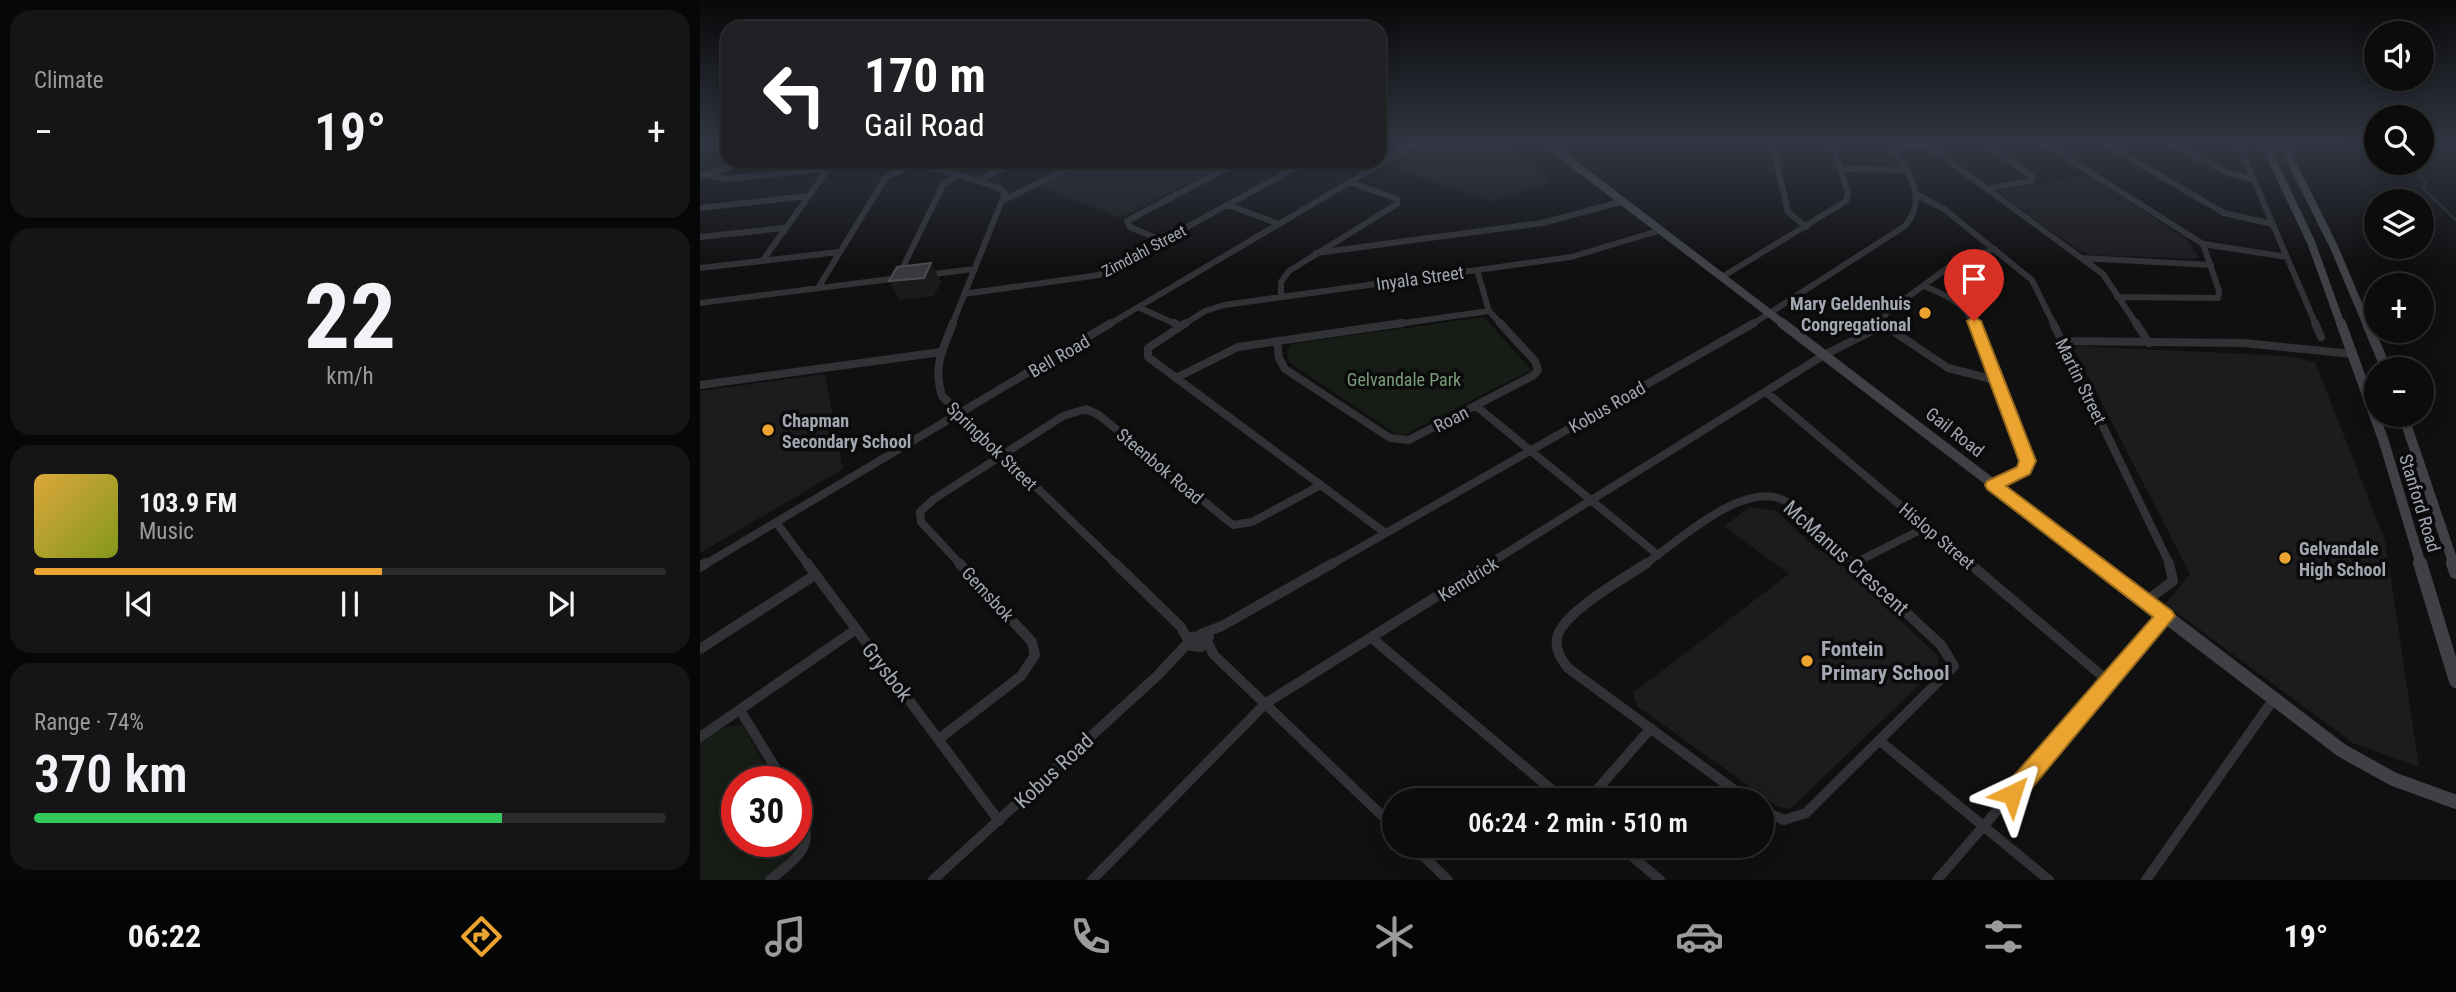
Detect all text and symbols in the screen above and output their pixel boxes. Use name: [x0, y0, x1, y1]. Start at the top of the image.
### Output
map controls: [2364, 21, 2434, 427]
button: sound: [2364, 21, 2434, 91]
text: 170 m: [864, 47, 986, 104]
icon: left: [749, 49, 840, 140]
text: Climate: [34, 67, 104, 94]
text: 19°: [314, 102, 386, 163]
button: search: [2364, 105, 2434, 175]
text: Gail Road: [864, 106, 985, 144]
text: −: [34, 110, 53, 154]
text: +: [647, 110, 666, 154]
button: layers: [2364, 189, 2434, 259]
street label: Zimdahl Street: [1099, 221, 1189, 281]
pin: [1944, 249, 2004, 321]
icon: arrive: [1955, 260, 1993, 298]
street label: Inyala Street: [1375, 261, 1465, 295]
text: 22: [304, 264, 396, 370]
button: +: [2364, 273, 2434, 343]
place label: Mary Geldenhuis Congregational: [1790, 293, 1911, 335]
marker: Mary Geldenhuis Congregational: [1917, 305, 1933, 321]
street label: Bell Road: [1025, 330, 1093, 382]
street label: Martin Street: [2051, 335, 2111, 427]
button: −: [2364, 357, 2434, 427]
text: km/h: [326, 363, 374, 390]
park label: Gelvandale Park: [1347, 369, 1461, 390]
street label: Kobus Road: [1565, 377, 1649, 437]
street label: Springbok Street: [942, 398, 1042, 494]
street label: Roan: [1430, 401, 1472, 437]
street label: Gail Road: [1922, 403, 1988, 461]
place label: Chapman Secondary School: [782, 410, 911, 452]
marker: Chapman Secondary School: [760, 422, 776, 438]
street label: Steenbok Road: [1112, 424, 1208, 508]
street label: Stanford Road: [2395, 452, 2445, 554]
text: 103.9 FM: [139, 488, 237, 518]
street label: McManus Crescent: [1779, 496, 1913, 620]
street label: Hislop Street: [1895, 498, 1979, 574]
text: Music: [139, 518, 194, 545]
place label: Gelvandale High School: [2299, 538, 2386, 580]
marker: Gelvandale High School: [2277, 550, 2293, 566]
street label: Kemdrick: [1434, 552, 1502, 606]
street label: Gemsbok: [958, 562, 1018, 626]
icon: previous: [120, 585, 158, 623]
icon: pause: [331, 585, 369, 623]
icon: next: [542, 585, 580, 623]
place label: Fontein Primary School: [1821, 637, 1950, 685]
street label: Grysbok: [857, 638, 918, 706]
marker: Fontein Primary School: [1799, 653, 1815, 669]
text: Range · 74%: [34, 709, 144, 736]
street label: Kobus Road: [1010, 729, 1098, 813]
text: 370 km: [34, 744, 188, 805]
position arrow: [1975, 757, 2049, 831]
speed limit sign: 30: [721, 766, 812, 857]
text: 06:24 · 2 min · 510 m: [1468, 808, 1688, 838]
icon: directions: [457, 912, 506, 961]
icon: music: [761, 912, 810, 961]
icon: phone: [1066, 912, 1115, 961]
icon: climate: [1370, 912, 1419, 961]
icon: car: [1675, 912, 1724, 961]
icon: filters: [1979, 912, 2028, 961]
text: 06:22: [128, 917, 201, 955]
text: 19°: [2283, 917, 2328, 955]

